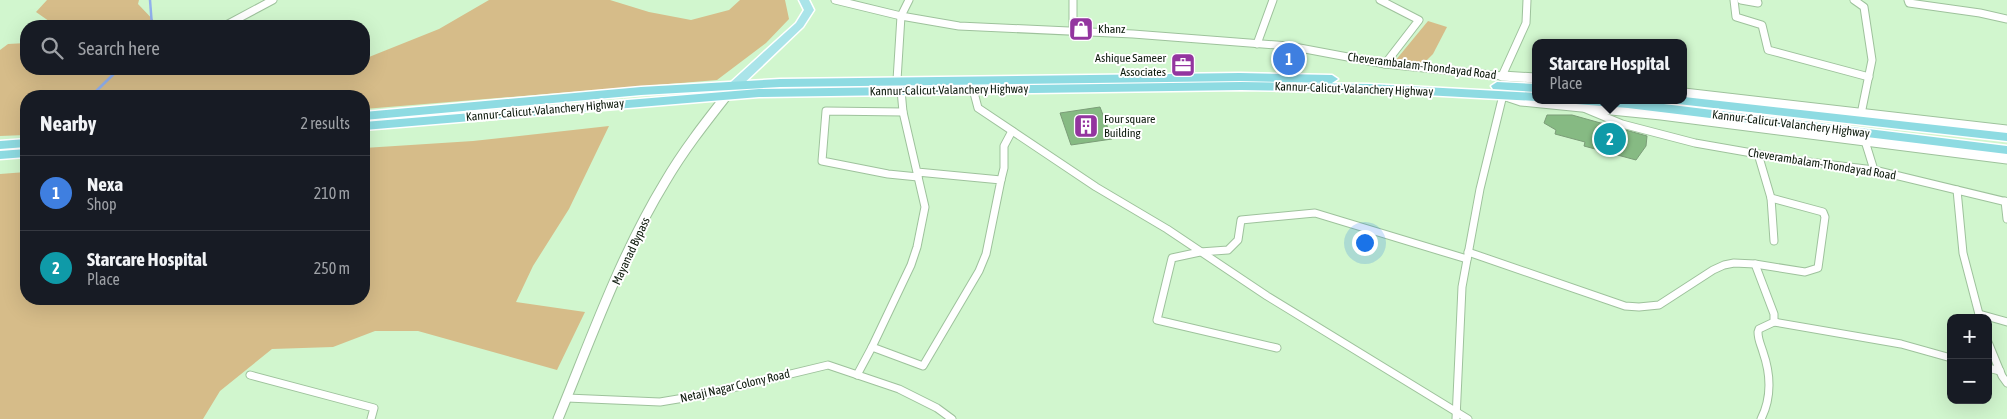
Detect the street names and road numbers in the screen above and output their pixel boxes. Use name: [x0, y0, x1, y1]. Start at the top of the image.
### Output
street label: Cheverambalam-Thondayad Road: [1347, 50, 1497, 82]
street label: Kannur-Calicut-Valanchery Highway: [1274, 79, 1434, 99]
street label: Kannur-Calicut-Valanchery Highway: [870, 82, 1028, 98]
street label: Kannur-Calicut-Valanchery Highway: [465, 96, 625, 124]
street label: Kannur-Calicut-Valanchery Highway: [1711, 107, 1871, 141]
street label: Cheverambalam-Thondayad Road: [1747, 145, 1897, 183]
street label: Mayanad Bypass: [609, 215, 653, 287]
street label: Netaji Nagar Colony Road: [679, 367, 791, 405]

